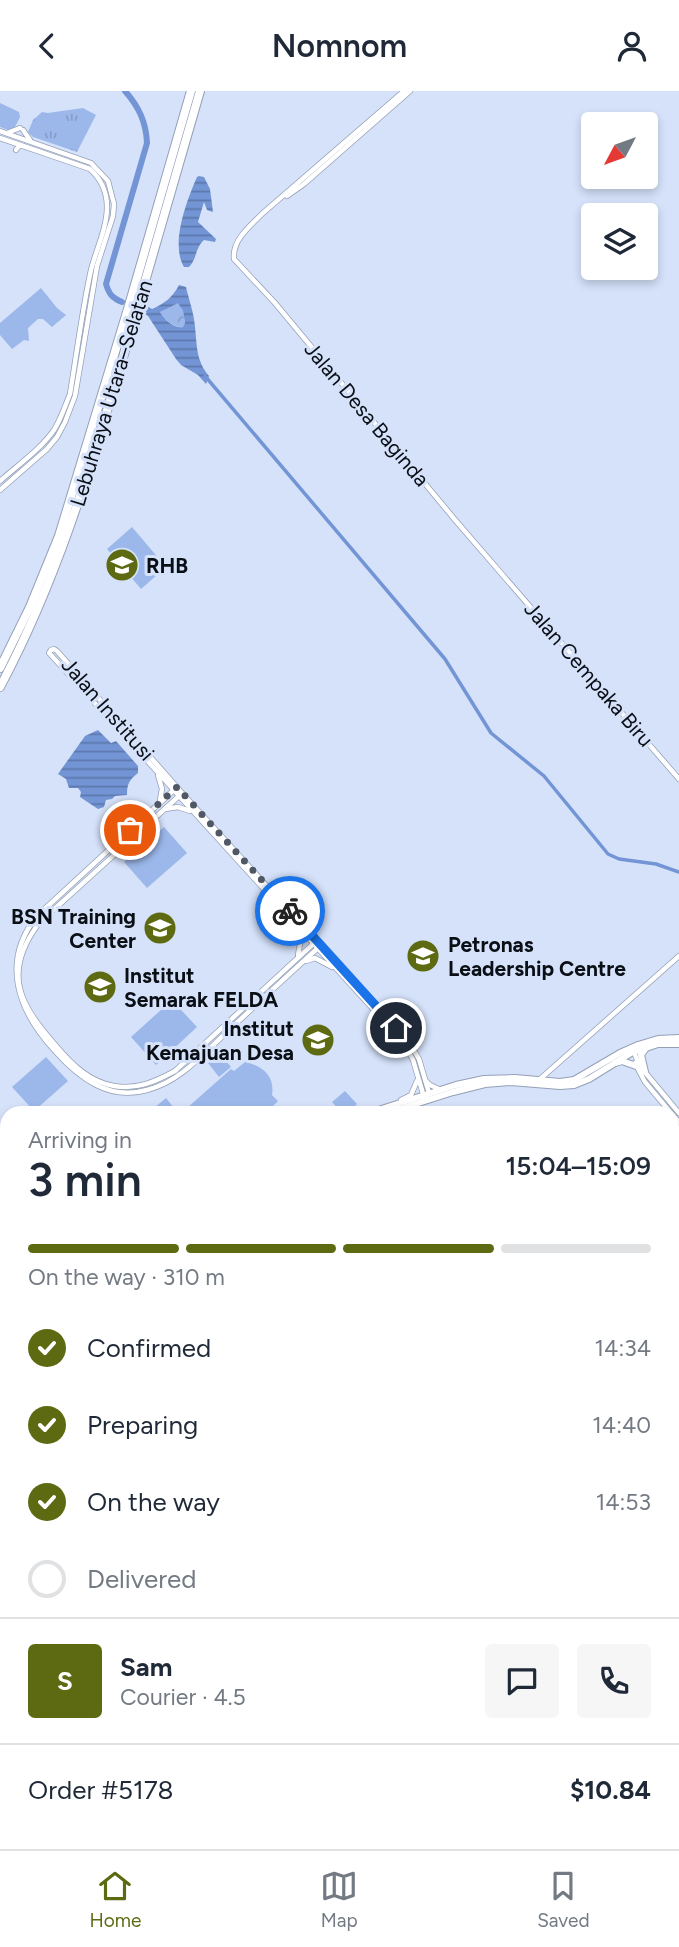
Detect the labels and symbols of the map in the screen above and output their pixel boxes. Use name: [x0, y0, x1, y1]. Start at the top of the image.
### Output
north arrow: [581, 112, 658, 189]
street label: Lebuhraya Utara–Selatan: [65, 277, 157, 509]
street label: Jalan Desa Baginda: [299, 337, 435, 491]
school or university icon: RHB: [103, 546, 141, 584]
place label: RHB: [146, 553, 188, 578]
street label: Jalan Cempaka Biru: [519, 596, 659, 752]
street label: Jalan Institusi: [57, 652, 159, 766]
pin: [100, 800, 160, 860]
courier: [255, 876, 325, 946]
place label: BSN Training Center: [11, 904, 136, 953]
school or university icon: BSN Training Center: [141, 909, 179, 947]
place label: Petronas Leadership Centre: [448, 932, 626, 981]
school or university icon: Petronas Leadership Centre: [404, 937, 442, 975]
place label: Institut Semarak FELDA: [124, 963, 278, 1012]
school or university icon: Institut Semarak FELDA: [81, 968, 119, 1006]
pin: [366, 998, 426, 1058]
place label: Institut Kemajuan Desa: [146, 1016, 294, 1065]
school or university icon: Institut Kemajuan Desa: [299, 1021, 337, 1059]

